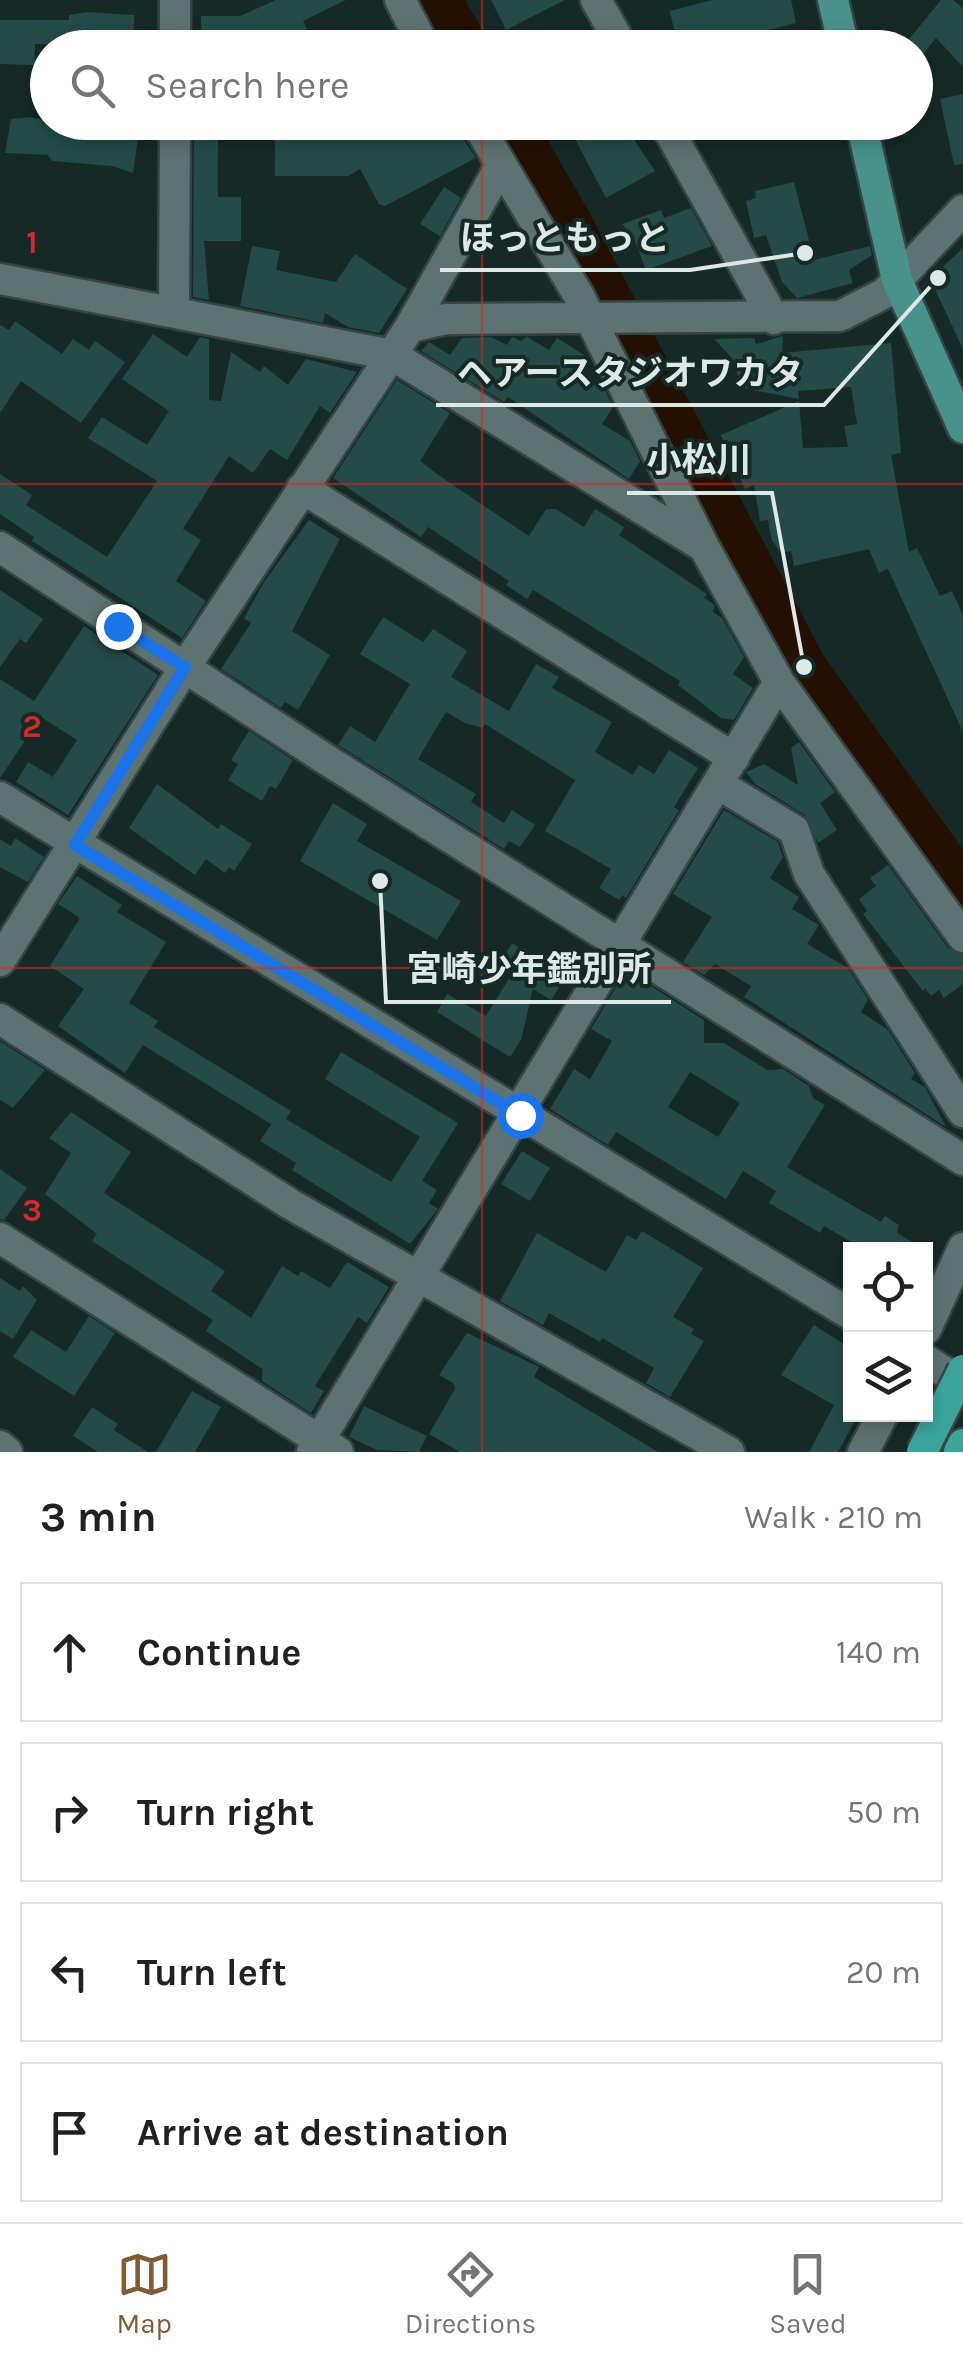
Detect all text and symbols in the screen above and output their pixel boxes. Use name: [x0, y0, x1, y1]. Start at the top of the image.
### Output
search box: [30, 30, 933, 140]
icon: search: [65, 58, 120, 113]
text: Search here: [145, 63, 349, 108]
callout: ほっともっと: [440, 205, 690, 270]
text: ほっともっと: [460, 218, 670, 259]
text: 1: [26, 224, 38, 261]
callout: ヘアースタジオワカタ: [436, 340, 824, 405]
text: ヘアースタジオワカタ: [457, 353, 803, 394]
callout: 小松川: [627, 428, 772, 493]
text: 小松川: [646, 440, 752, 481]
route end: [96, 604, 142, 650]
text: 2: [22, 708, 42, 745]
callout: 宮崎少年鑑別所: [386, 937, 671, 1002]
text: 宮崎少年鑑別所: [406, 949, 652, 990]
route start: [498, 1093, 544, 1139]
text: 3: [22, 1192, 42, 1229]
map controls: [843, 1242, 933, 1422]
button: locate: [843, 1242, 933, 1332]
button: layers: [843, 1332, 933, 1422]
text: 3 min: [40, 1492, 157, 1542]
text: Walk · 210 m: [744, 1499, 923, 1536]
icon: ahead: [42, 1625, 97, 1680]
text: Continue: [137, 1630, 301, 1675]
text: 140 m: [836, 1634, 921, 1671]
icon: right: [42, 1785, 97, 1840]
text: Turn right: [137, 1790, 314, 1835]
text: 50 m: [846, 1794, 921, 1831]
icon: left: [42, 1945, 97, 2000]
text: Turn left: [137, 1950, 287, 1995]
text: 20 m: [846, 1954, 921, 1991]
icon: arrive: [42, 2105, 97, 2160]
text: Arrive at destination: [137, 2110, 509, 2155]
tab: Map: [116, 2247, 172, 2340]
tab: Directions: [405, 2247, 536, 2340]
tab: Saved: [769, 2247, 847, 2340]

